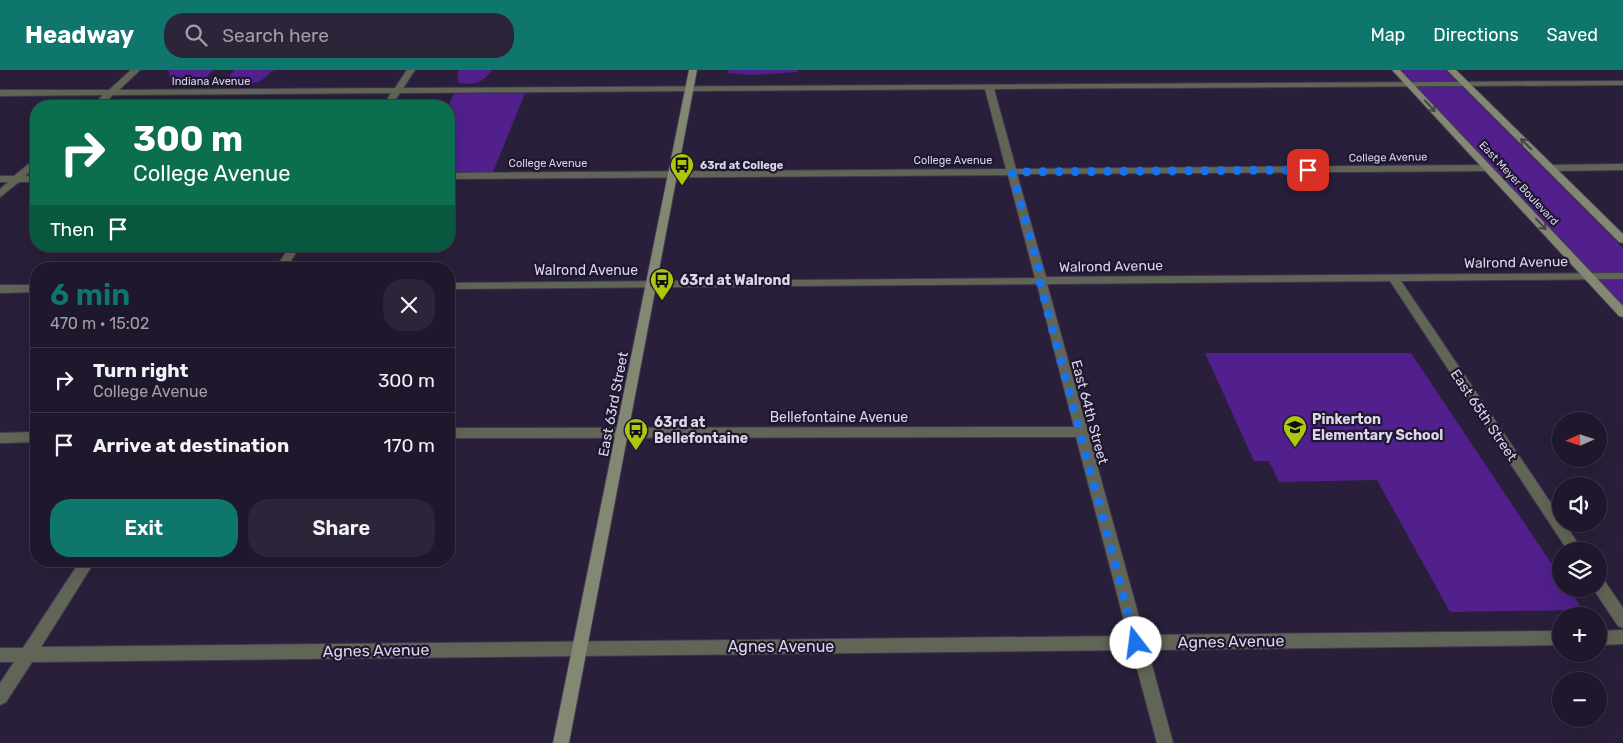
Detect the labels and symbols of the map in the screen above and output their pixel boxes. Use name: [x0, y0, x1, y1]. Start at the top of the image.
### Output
street label: Indiana Avenue: [172, 75, 250, 88]
one-way arrow: [1424, 99, 1435, 112]
one-way arrow: [1520, 138, 1533, 150]
street label: East Meyer Boulevard: [1476, 139, 1561, 228]
pin: [1287, 149, 1329, 191]
street label: College Avenue: [1348, 150, 1428, 165]
bus stop icon: 63rd at College: [669, 152, 695, 186]
street label: College Avenue: [914, 154, 992, 167]
street label: College Avenue: [509, 157, 587, 170]
place label: 63rd at College: [700, 159, 784, 172]
one-way arrow: [1535, 218, 1546, 231]
street label: Walrond Avenue: [1464, 253, 1568, 272]
street label: Walrond Avenue: [1059, 257, 1163, 276]
street label: Walrond Avenue: [534, 262, 638, 279]
bus stop icon: 63rd at Walrond: [649, 267, 675, 301]
place label: 63rd at Walrond: [680, 272, 791, 289]
street label: East 63rd Street: [595, 350, 632, 458]
street label: East 64th Street: [1067, 358, 1112, 467]
street label: East 65th Street: [1447, 366, 1521, 465]
street label: Bellefontaine Avenue: [770, 409, 908, 426]
place label: Pinkerton Elementary School: [1312, 411, 1443, 444]
north arrow: [1552, 412, 1608, 468]
place label: 63rd at Bellefontaine: [654, 414, 748, 447]
school or university icon: Pinkerton Elementary School: [1282, 414, 1308, 448]
bus stop icon: 63rd at Bellefontaine: [623, 417, 649, 451]
position arrow: [1109, 616, 1161, 668]
street label: Agnes Avenue: [1178, 631, 1284, 652]
street label: Agnes Avenue: [728, 637, 834, 656]
street label: Agnes Avenue: [323, 640, 429, 661]

